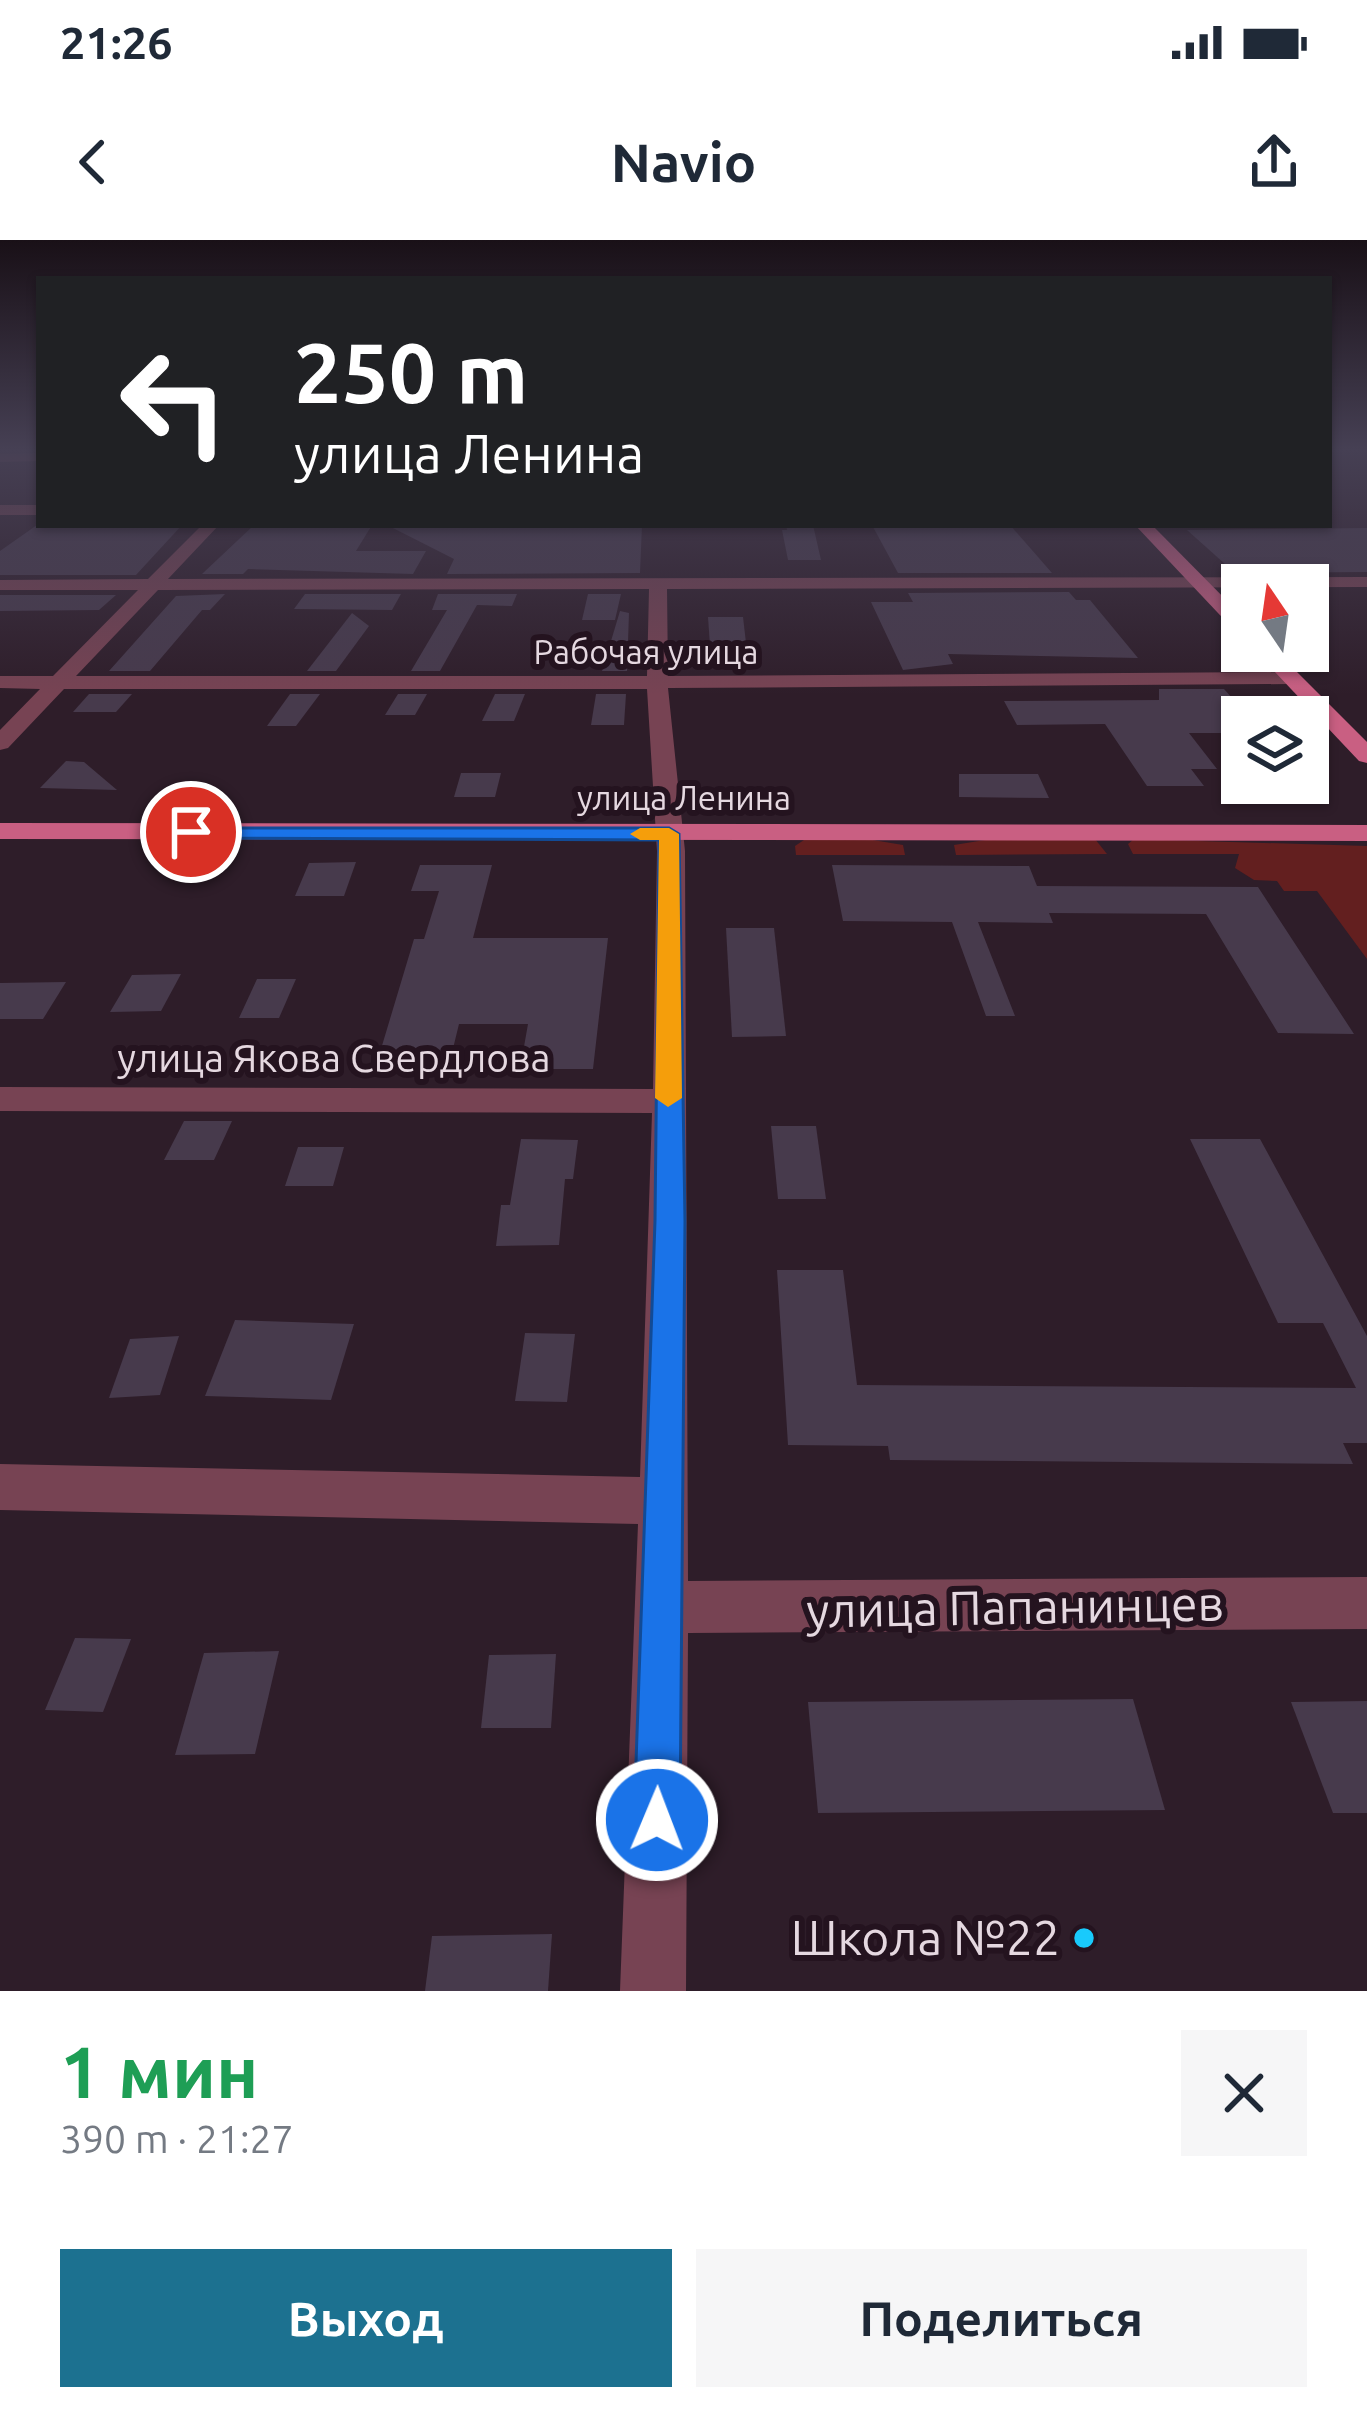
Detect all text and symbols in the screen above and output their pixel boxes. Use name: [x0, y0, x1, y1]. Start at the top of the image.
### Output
text: 21:26: [60, 17, 173, 68]
icon: back: [60, 129, 126, 195]
icon: share: [1241, 129, 1307, 195]
text: Navio: [611, 132, 756, 192]
icon: left: [96, 324, 252, 480]
text: 250 m: [294, 325, 528, 419]
text: улица Ленина: [294, 423, 644, 483]
north arrow: [1221, 564, 1329, 672]
map controls: [1221, 564, 1329, 804]
street label: Рабочая улица: [534, 633, 758, 670]
button: layers: [1221, 696, 1329, 804]
street label: улица Ленина: [577, 779, 791, 816]
pin: [140, 781, 242, 883]
icon: arrive: [158, 799, 224, 865]
street label: улица Якова Свердлова: [117, 1036, 551, 1079]
street label: улица Папанинцев: [806, 1575, 1224, 1637]
position arrow: [594, 1757, 720, 1883]
place label: Школа №22: [791, 1910, 1060, 1964]
marker: Школа №22: [1071, 1925, 1097, 1951]
button: close: [1181, 2030, 1307, 2156]
text: 1 мин: [60, 2031, 259, 2112]
text: 390 m · 21:27: [60, 2117, 294, 2160]
button: Выход: [60, 2249, 672, 2387]
button: Поделиться: [696, 2249, 1307, 2387]

